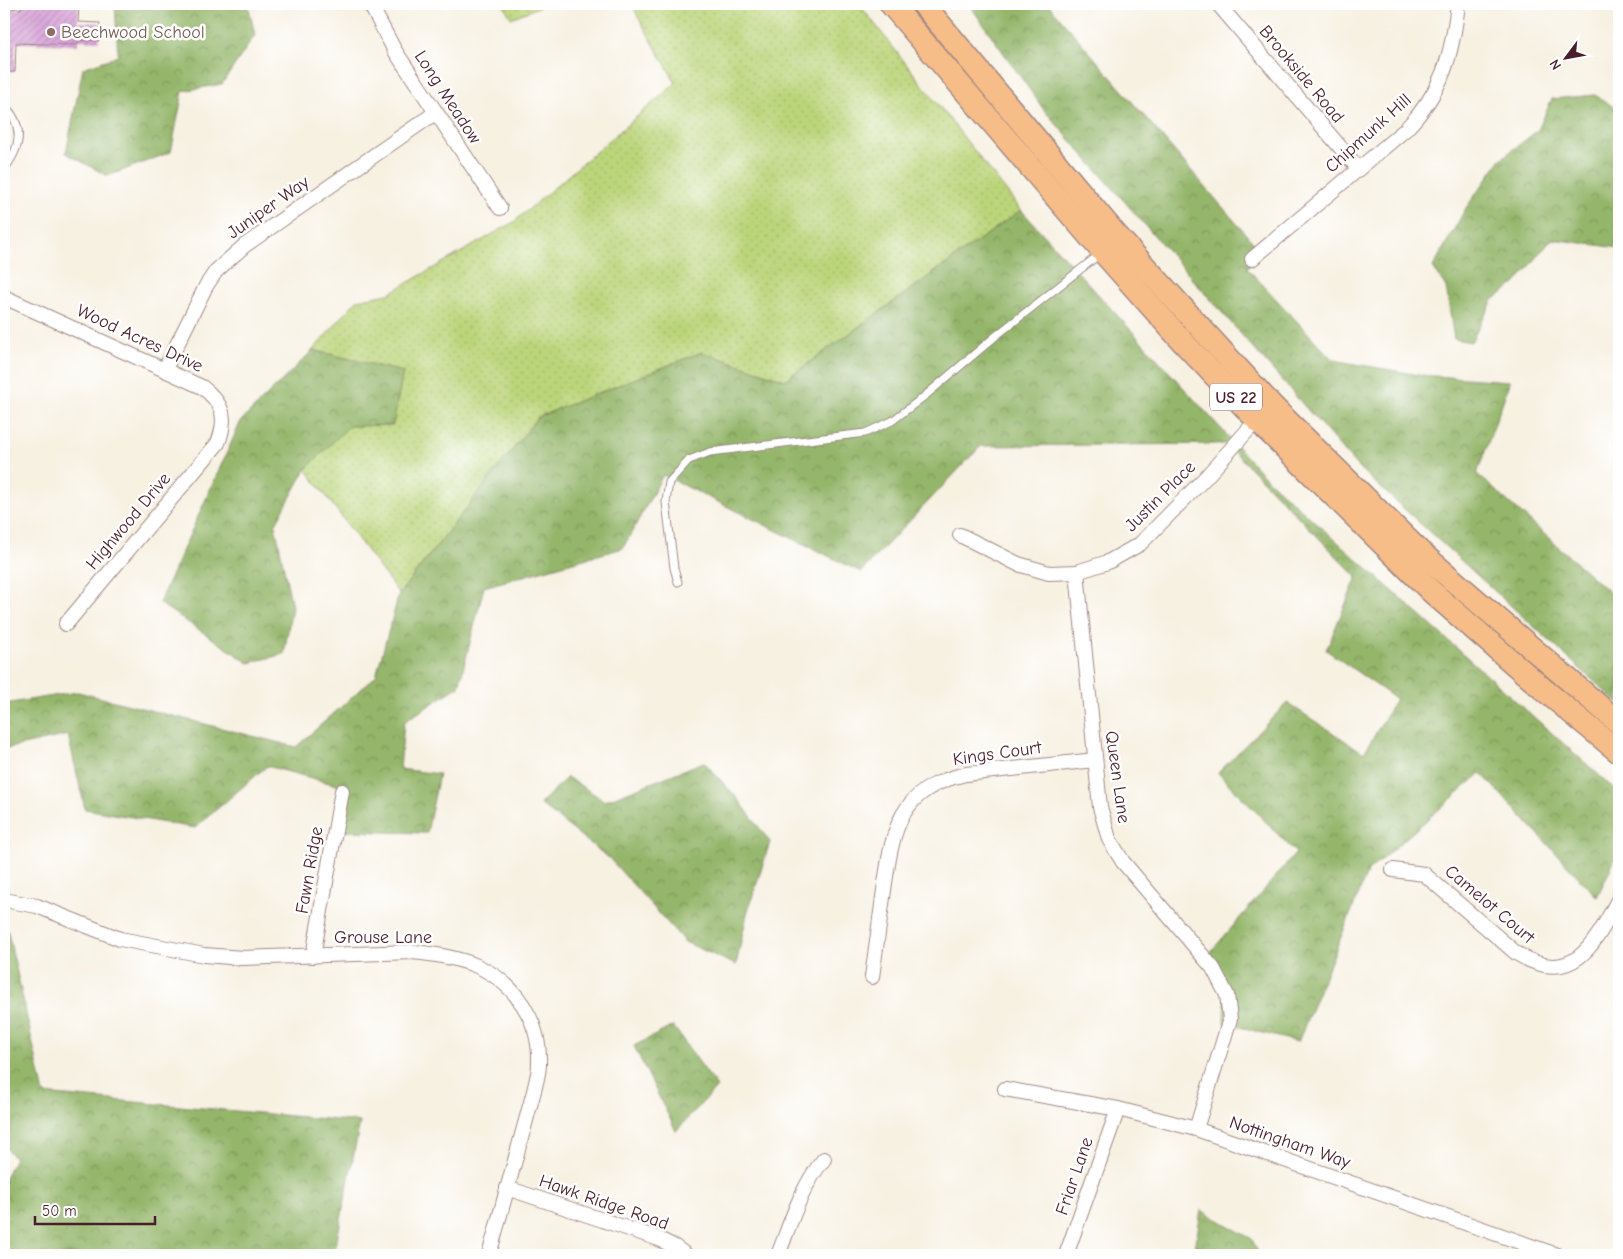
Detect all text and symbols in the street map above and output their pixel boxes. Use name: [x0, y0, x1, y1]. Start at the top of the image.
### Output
street label: Brookside Road: [1255, 21, 1348, 127]
place label: Beechwood School: [61, 22, 205, 43]
marker: Beechwood School: [45, 26, 57, 38]
north arrow: [1540, 32, 1590, 82]
street label: Long Meadow: [410, 47, 486, 148]
text: N: [1546, 56, 1565, 73]
street label: Chipmunk Hill: [1321, 89, 1416, 177]
street label: Juniper Way: [223, 171, 314, 243]
street label: Wood Acres Drive: [73, 300, 206, 377]
road number: US 22: [1210, 384, 1262, 411]
street label: Justin Place: [1121, 457, 1200, 536]
street label: Highwood Drive: [82, 469, 175, 574]
street label: Queen Lane: [1101, 730, 1134, 825]
street label: Kings Court: [951, 737, 1044, 770]
street label: Fawn Ridge: [291, 825, 327, 915]
street label: Camelot Court: [1440, 861, 1540, 949]
street label: Grouse Lane: [334, 927, 432, 948]
street label: Nottingham Way: [1227, 1112, 1354, 1173]
street label: Friar Lane: [1051, 1134, 1098, 1218]
street label: Hawk Ridge Road: [536, 1170, 671, 1234]
scale bar: [35, 1194, 155, 1226]
text: 50 m: [42, 1202, 77, 1220]

